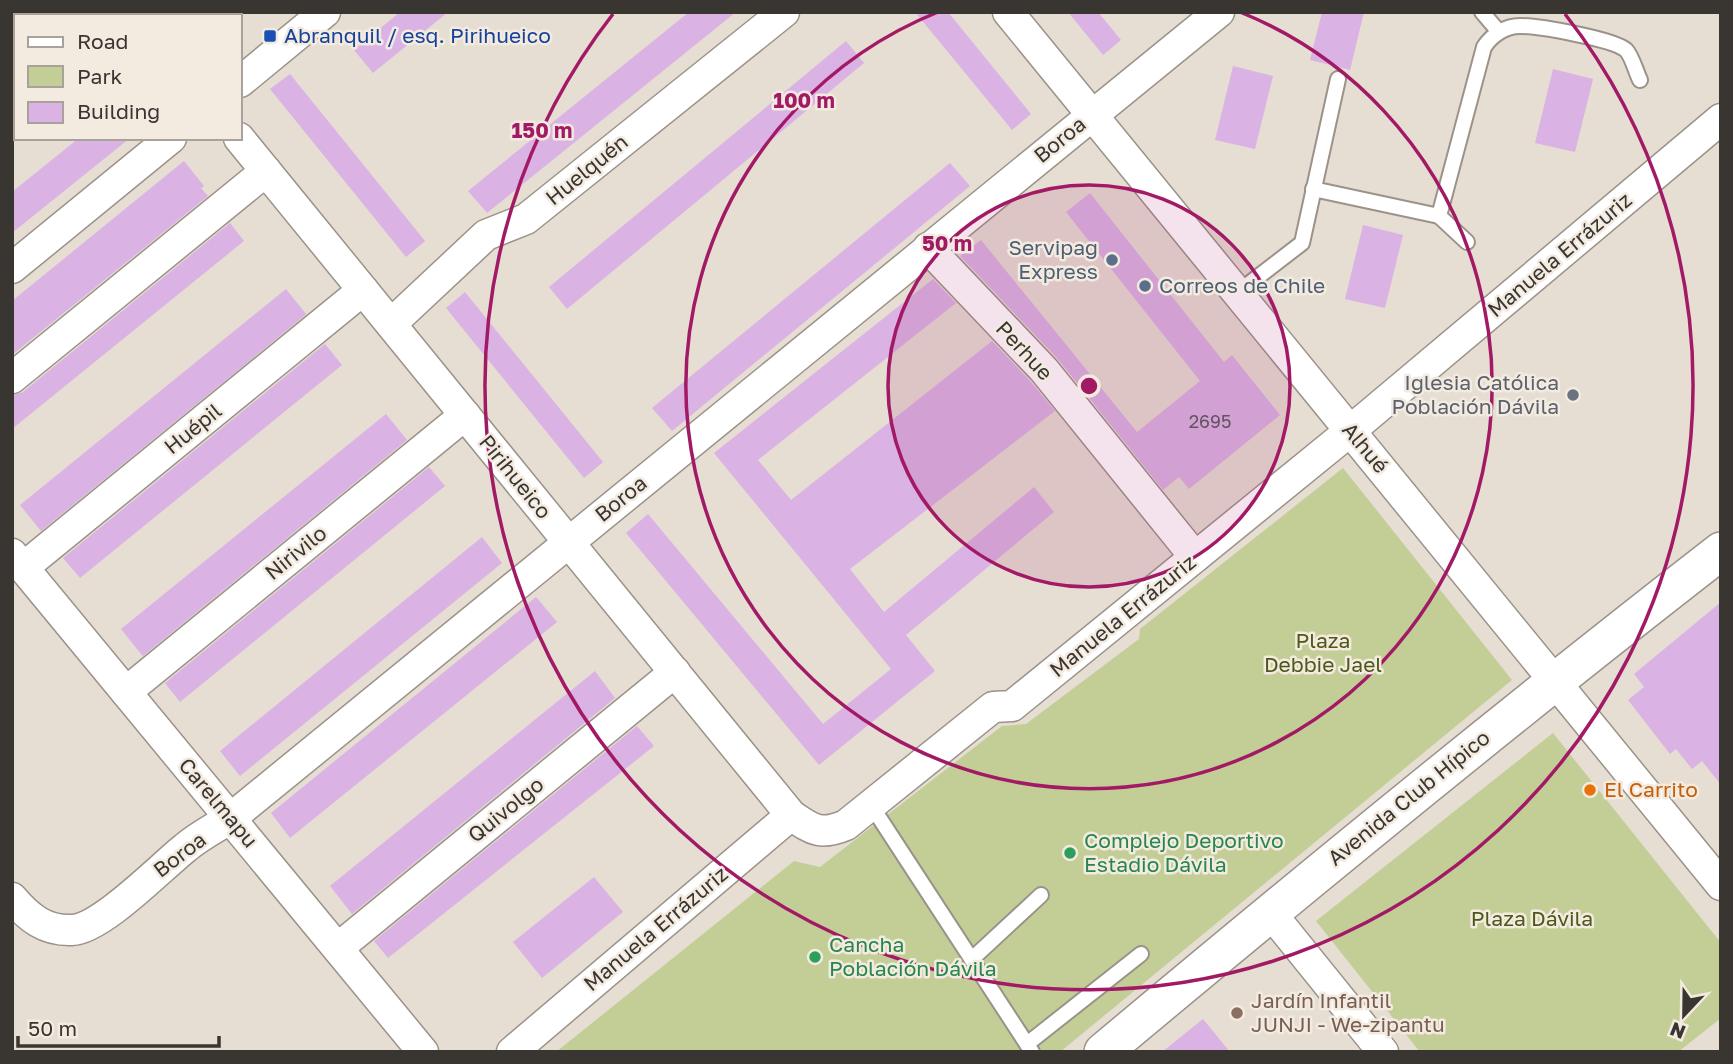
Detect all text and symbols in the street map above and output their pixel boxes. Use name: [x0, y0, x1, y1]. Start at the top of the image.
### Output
legend: [14, 14, 242, 140]
place label: Abranquil / esq. Pirihueico: [284, 22, 551, 48]
text: Road: [77, 28, 128, 54]
marker: Abranquil / esq. Pirihueico: [262, 28, 278, 44]
text: Park: [77, 63, 123, 89]
text: 100 m: [773, 87, 835, 113]
text: Building: [77, 98, 160, 124]
street label: Boroa: [1028, 111, 1091, 168]
text: 150 m: [512, 117, 572, 143]
street label: Huelquén: [540, 128, 633, 210]
street label: Manuela Errázuriz: [1482, 186, 1637, 322]
text: 50 m: [922, 230, 972, 256]
place label: Servipag Express: [1008, 234, 1098, 284]
marker: Servipag Express: [1104, 252, 1120, 268]
place label: Correos de Chile: [1159, 272, 1325, 298]
marker: Correos de Chile: [1137, 278, 1153, 294]
street label: Perhue: [991, 315, 1059, 385]
place label: Iglesia Católica Población Dávila: [1391, 369, 1559, 419]
centre of rings: [1077, 374, 1101, 398]
marker: Iglesia Católica Población Dávila: [1565, 387, 1581, 403]
street label: Huépil: [159, 397, 226, 459]
house number: 2695: [1189, 410, 1231, 432]
street label: Alhué: [1337, 417, 1394, 478]
street label: Pirihueico: [474, 429, 558, 524]
street label: Boroa: [589, 470, 652, 527]
street label: Nirivilo: [259, 519, 331, 585]
street label: Manuela Errázuriz: [1044, 548, 1201, 682]
park label: Plaza Debbie Jael: [1264, 627, 1382, 677]
street label: Avenida Club Hípico: [1322, 724, 1495, 871]
street label: Carelmapu: [174, 752, 264, 853]
street label: Quivolgo: [462, 771, 548, 848]
place label: El Carrito: [1604, 776, 1698, 802]
marker: El Carrito: [1582, 782, 1598, 798]
street label: Boroa: [148, 826, 211, 882]
place label: Complejo Deportivo Estadio Dávila: [1084, 827, 1284, 877]
marker: Complejo Deportivo Estadio Dávila: [1062, 845, 1078, 861]
street label: Manuela Errázuriz: [578, 860, 733, 996]
park label: Plaza Dávila: [1471, 905, 1593, 931]
place label: Cancha Población Dávila: [829, 931, 997, 981]
marker: Cancha Población Dávila: [807, 949, 823, 965]
north arrow: [1649, 980, 1719, 1050]
place label: Jardín Infantil JUNJI - We-zipantu: [1251, 987, 1445, 1037]
scale bar: [18, 1004, 219, 1048]
marker: Jardín Infantil JUNJI - We-zipantu: [1229, 1005, 1245, 1021]
text: 50 m: [28, 1015, 77, 1041]
text: N: [1666, 1018, 1688, 1045]

